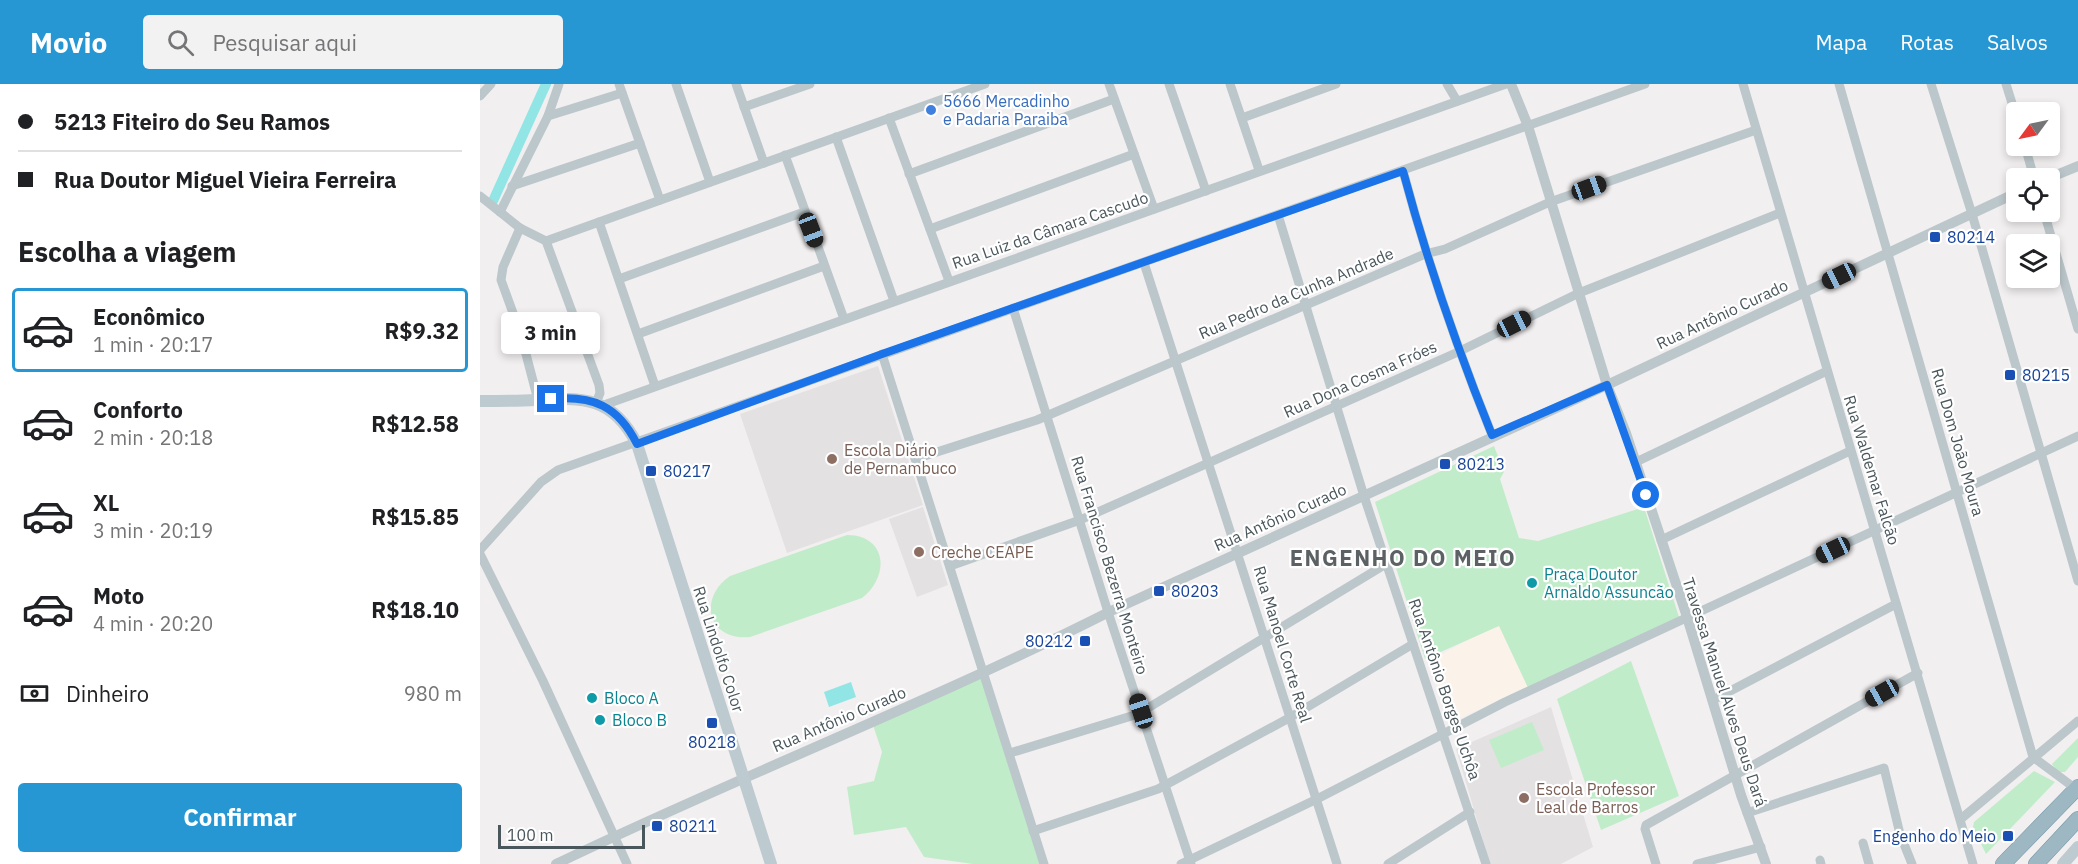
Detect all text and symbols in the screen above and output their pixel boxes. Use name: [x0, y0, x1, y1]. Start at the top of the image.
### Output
search box: [143, 15, 563, 69]
text: Movio: [30, 24, 107, 61]
icon: search: [164, 26, 197, 59]
text: Pesquisar aqui: [212, 28, 357, 57]
text: Mapa: [1816, 28, 1867, 56]
text: Rotas: [1900, 28, 1954, 56]
text: Salvos: [1987, 28, 2048, 56]
place label: 5666 Mercadinho e Padaria Paraiba: [943, 91, 1070, 129]
north arrow: [2006, 102, 2060, 156]
map controls: [2006, 102, 2060, 288]
marker: 5666 Mercadinho e Padaria Paraiba: [924, 103, 938, 117]
text: 5213 Fiteiro do Seu Ramos: [54, 107, 330, 136]
text: Rua Doutor Miguel Vieira Ferreira: [54, 165, 397, 194]
button: locate: [2006, 168, 2060, 222]
car: [1569, 173, 1609, 203]
street label: Rua Luiz da Câmara Cascudo: [949, 187, 1151, 273]
car: [796, 210, 826, 250]
place label: 80214: [1947, 227, 1995, 247]
marker: 80214: [1928, 230, 1942, 244]
text: Escolha a viagem: [18, 234, 236, 269]
button: layers: [2006, 234, 2060, 288]
street label: Rua Pedro da Cunha Andrade: [1196, 243, 1397, 343]
car: [1819, 260, 1859, 292]
street label: Rua Antônio Curado: [1653, 275, 1791, 353]
text: Econômico: [93, 302, 205, 331]
icon: car: [21, 303, 75, 357]
car: [1494, 308, 1534, 340]
callout: 3 min: [502, 312, 601, 354]
text: R$9.32: [385, 316, 459, 345]
text: 3 min: [524, 319, 577, 346]
text: 1 min · 20:17: [93, 331, 213, 358]
street label: Rua Dona Cosma Fróes: [1280, 336, 1440, 422]
place label: 80215: [2022, 365, 2070, 385]
street label: Rua Dom João Moura: [1927, 366, 1989, 519]
marker: 80215: [2003, 368, 2017, 382]
route end: [537, 385, 564, 412]
street label: Rua Waldemar Falcão: [1840, 393, 1904, 547]
text: Conforto: [93, 395, 183, 424]
icon: car: [21, 396, 75, 450]
text: R$12.58: [371, 409, 459, 438]
text: 2 min · 20:18: [93, 424, 213, 451]
place label: Escola Diário de Pernambuco: [844, 440, 957, 478]
marker: Escola Diário de Pernambuco: [825, 452, 839, 466]
street label: Rua Francisco Bezerra Monteiro: [1067, 453, 1153, 677]
place label: 80213: [1457, 454, 1505, 474]
marker: 80213: [1438, 457, 1452, 471]
place label: 80217: [663, 461, 711, 481]
marker: 80217: [644, 464, 658, 478]
street label: Rua Antônio Curado: [1211, 479, 1349, 555]
route start: [1632, 481, 1659, 508]
text: XL: [93, 488, 119, 517]
icon: car: [21, 489, 75, 543]
text: R$15.85: [371, 502, 459, 531]
text: 3 min · 20:19: [93, 517, 213, 544]
car: [1813, 534, 1853, 566]
place label: Creche CEAPE: [931, 542, 1034, 562]
district label: ENGENHO DO MEIO: [1290, 543, 1516, 572]
marker: Creche CEAPE: [912, 545, 926, 559]
street label: Rua Manoel Corte Real: [1250, 563, 1316, 725]
place label: Praça Doutor Arnaldo Assuncão: [1544, 564, 1674, 602]
street label: Travessa Manuel Alves Deus Dará: [1678, 575, 1772, 810]
marker: Praça Doutor Arnaldo Assuncão: [1525, 576, 1539, 590]
text: Moto: [93, 581, 144, 610]
place label: 80203: [1171, 581, 1219, 601]
icon: car: [21, 582, 75, 636]
street label: Rua Lindolfo Color: [689, 583, 749, 715]
marker: 80203: [1152, 584, 1166, 598]
text: R$18.10: [371, 595, 459, 624]
street label: Rua Antônio Borges Uchôa: [1405, 596, 1486, 783]
text: 4 min · 20:20: [93, 610, 213, 637]
place label: 80212: [1025, 631, 1073, 651]
marker: 80212: [1078, 634, 1092, 648]
car: [1862, 676, 1902, 710]
icon: cash: [18, 677, 51, 710]
text: Dinheiro: [66, 679, 149, 708]
text: 980 m: [404, 680, 462, 707]
street label: Rua Antônio Curado: [769, 682, 909, 756]
place label: Bloco A: [604, 688, 659, 708]
marker: Bloco A: [585, 691, 599, 705]
car: [1127, 691, 1155, 731]
place label: Bloco B: [612, 710, 667, 730]
marker: Bloco B: [593, 713, 607, 727]
marker: 80218: [705, 716, 719, 730]
place label: 80218: [688, 732, 736, 752]
place label: Escola Professor Leal de Barros: [1536, 779, 1655, 817]
button: Confirmar: [18, 783, 462, 852]
marker: Escola Professor Leal de Barros: [1517, 791, 1531, 805]
place label: 80211: [669, 816, 717, 836]
marker: 80211: [650, 819, 664, 833]
scale bar: [498, 822, 645, 850]
text: 100 m: [507, 825, 554, 845]
place label: Engenho do Meio: [1873, 826, 1996, 846]
marker: Engenho do Meio: [2001, 829, 2015, 843]

